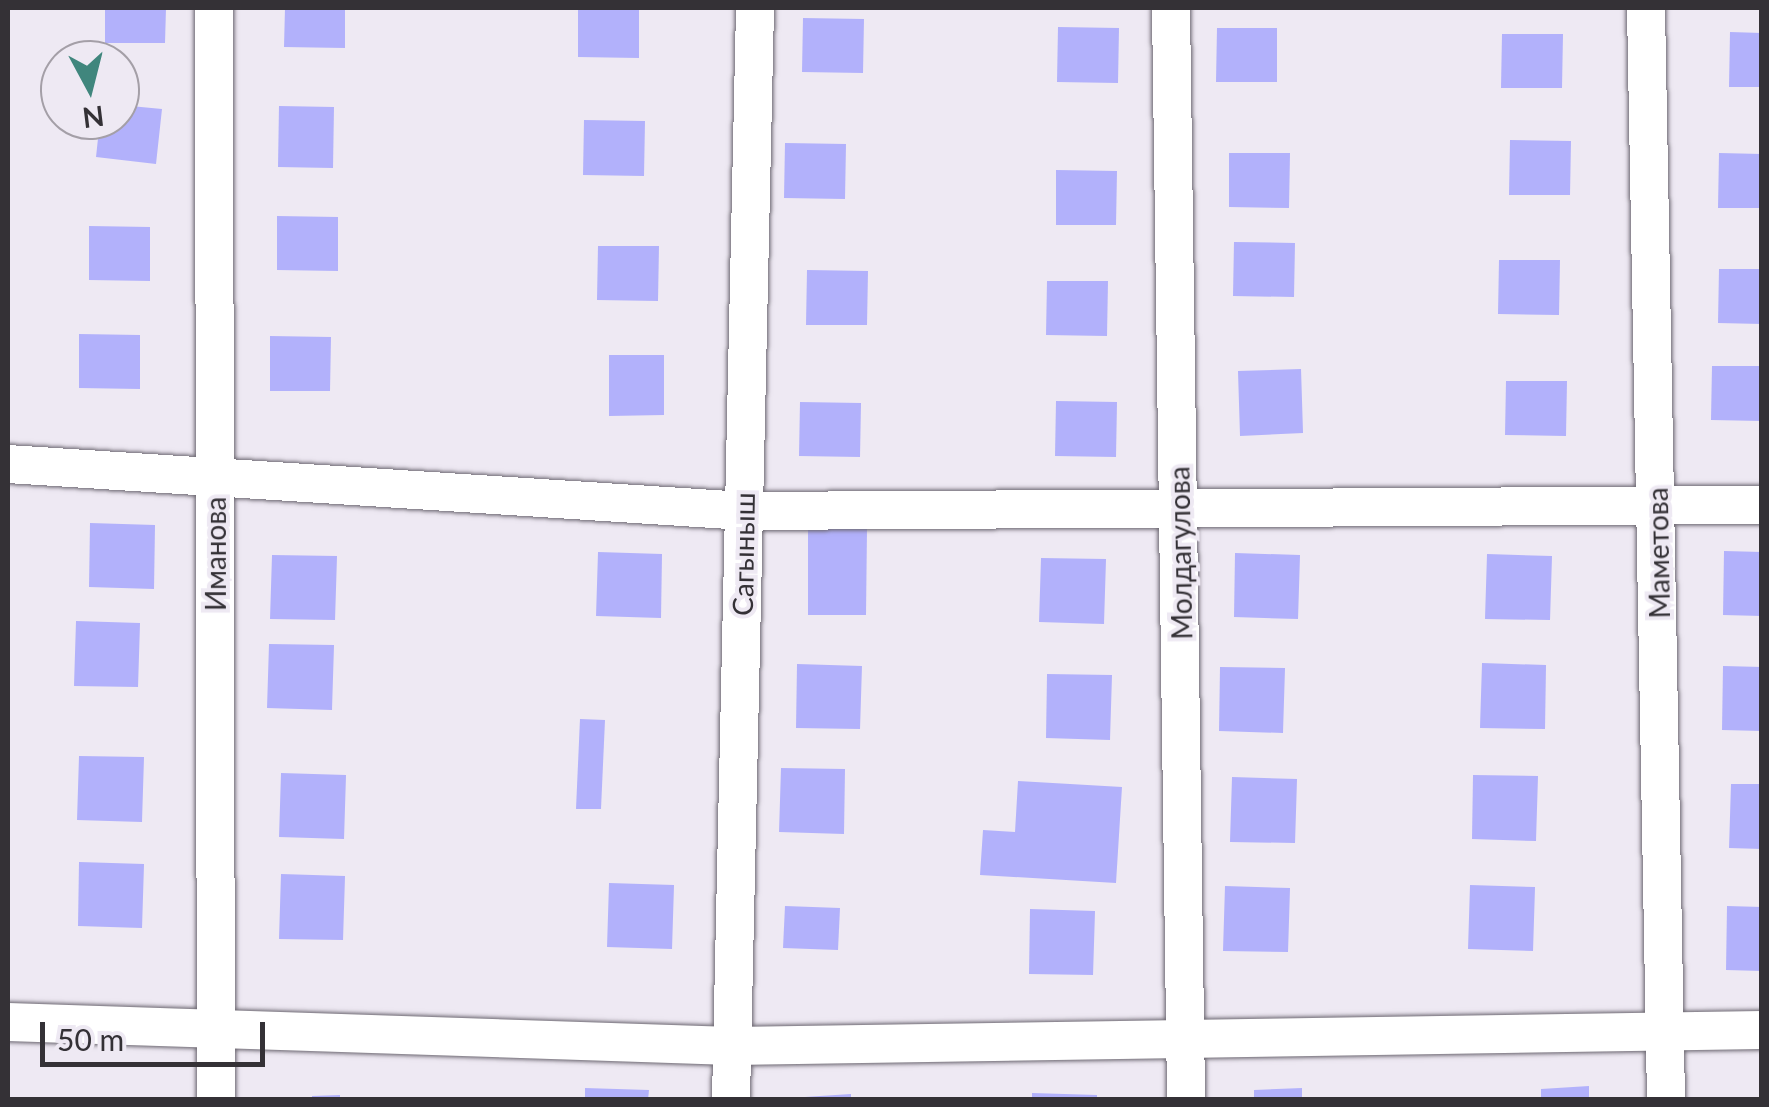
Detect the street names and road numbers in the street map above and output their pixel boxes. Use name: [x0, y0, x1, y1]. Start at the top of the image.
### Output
street label: Молдагулова: [1162, 466, 1198, 640]
street label: Маметова: [1640, 487, 1676, 619]
street label: Сагыныш: [725, 492, 761, 616]
street label: Иманова: [198, 497, 232, 611]

